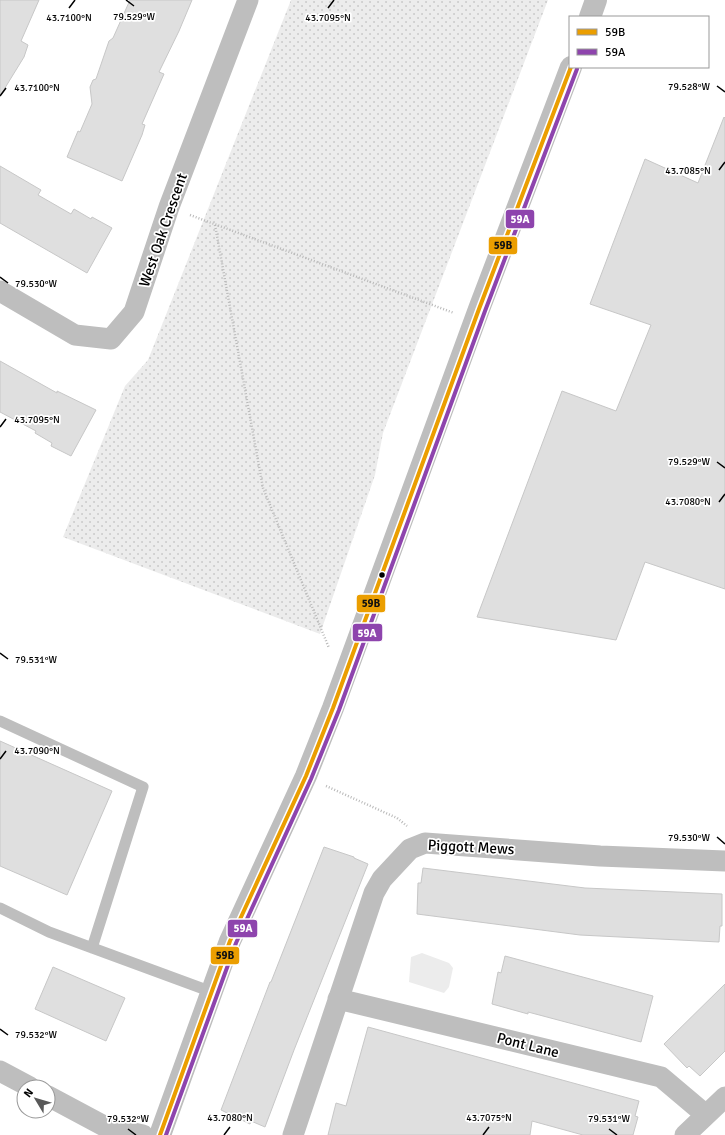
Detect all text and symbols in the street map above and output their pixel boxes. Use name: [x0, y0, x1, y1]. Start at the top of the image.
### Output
text: 79.529°W: [113, 11, 155, 23]
text: 43.7100°N: [46, 12, 92, 24]
text: 43.7095°N: [305, 12, 351, 24]
legend: [569, 16, 709, 68]
text: 59B: [605, 25, 625, 40]
text: 59A: [605, 45, 626, 60]
text: 79.528°W: [668, 81, 710, 93]
text: 43.7100°N: [14, 82, 60, 94]
text: 43.7085°N: [665, 165, 711, 177]
street label: West Oak Crescent: [135, 171, 191, 289]
line badge: 59A: [505, 209, 535, 229]
text: 59A: [511, 213, 529, 226]
line badge: 59B: [488, 236, 518, 255]
text: 59B: [494, 239, 513, 252]
text: 79.530°W: [15, 278, 57, 290]
text: 43.7095°N: [14, 414, 60, 426]
text: 79.529°W: [668, 456, 710, 468]
text: 43.7080°N: [665, 496, 711, 508]
unlabelled marker: [377, 570, 387, 580]
line badge: 59B: [356, 594, 386, 613]
text: 59B: [362, 597, 381, 610]
line badge: 59A: [352, 623, 383, 642]
text: 59A: [358, 627, 376, 640]
text: 79.531°W: [15, 654, 57, 666]
text: 43.7090°N: [14, 745, 60, 757]
text: 79.530°W: [668, 832, 710, 844]
street label: Piggott Mews: [427, 836, 515, 858]
line badge: 59A: [227, 919, 258, 938]
text: 59A: [234, 922, 252, 935]
line badge: 59B: [210, 946, 240, 965]
text: 59B: [216, 949, 235, 962]
text: 79.532°W: [15, 1029, 57, 1041]
street label: Pont Lane: [495, 1029, 561, 1061]
north arrow: [16, 1079, 56, 1119]
text: N: [21, 1086, 36, 1100]
text: 43.7080°N: [207, 1112, 253, 1124]
text: 43.7075°N: [466, 1112, 512, 1124]
text: 79.532°W: [107, 1113, 149, 1125]
text: 79.531°W: [588, 1113, 630, 1125]

